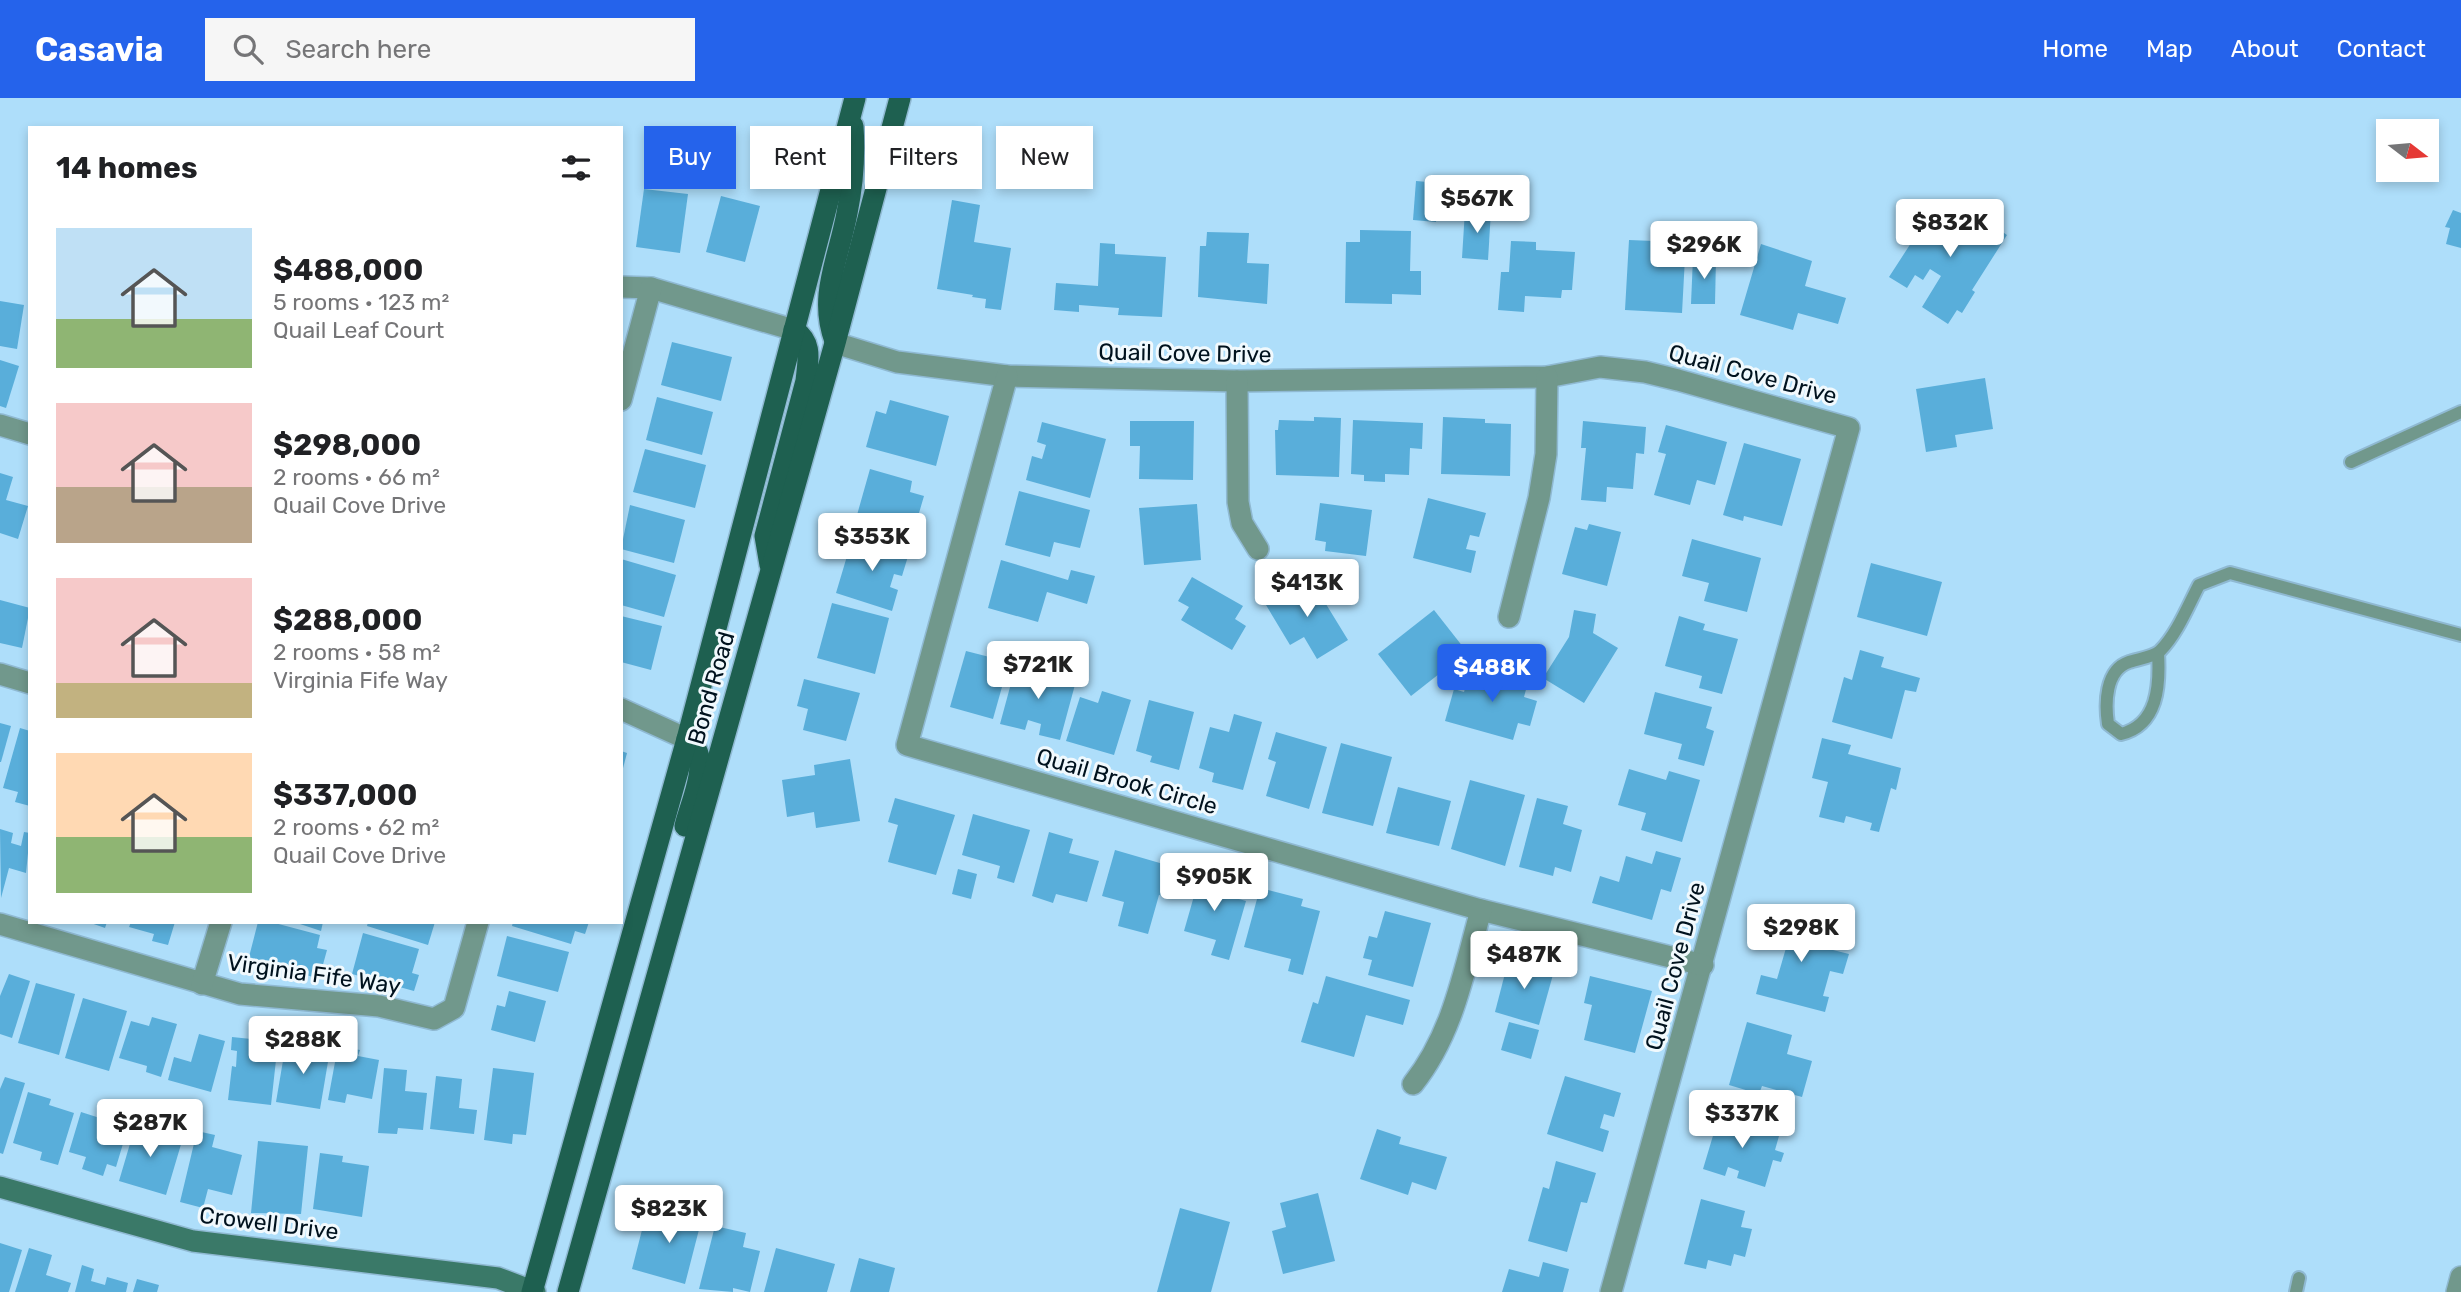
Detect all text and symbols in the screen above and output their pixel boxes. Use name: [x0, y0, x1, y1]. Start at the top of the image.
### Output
search box: [205, 18, 695, 81]
text: Casavia: [35, 30, 163, 69]
icon: search: [229, 30, 267, 68]
text: Search here: [285, 34, 431, 65]
text: Home: [2042, 35, 2108, 63]
text: Map: [2146, 35, 2193, 63]
text: About: [2231, 35, 2299, 63]
text: Contact: [2337, 35, 2426, 63]
north arrow: [2376, 119, 2440, 182]
map controls: [2376, 119, 2439, 182]
chip: Buy: [644, 126, 736, 189]
chip: Rent: [750, 126, 851, 189]
chip: Filters: [865, 126, 982, 189]
chip: New: [996, 126, 1093, 189]
icon: filters: [557, 149, 595, 187]
text: 14 homes: [56, 150, 198, 186]
pin: $567K: [1428, 176, 1526, 235]
text: $567K: [1441, 184, 1513, 212]
pin: $832K: [1901, 200, 1999, 259]
text: $832K: [1912, 208, 1988, 236]
pin: $296K: [1655, 222, 1753, 281]
text: $296K: [1666, 230, 1742, 258]
text: $488,000: [273, 252, 423, 288]
icon: home: [112, 256, 196, 340]
text: 5 rooms · 123 m²: [273, 288, 449, 316]
text: Quail Leaf Court: [273, 316, 444, 344]
street label: Quail Cove Drive: [1098, 337, 1272, 369]
street label: Quail Cove Drive: [1666, 338, 1840, 410]
text: $298,000: [273, 427, 421, 463]
icon: home: [112, 431, 196, 515]
text: 2 rooms · 66 m²: [273, 463, 440, 491]
text: Quail Cove Drive: [273, 491, 446, 519]
pin: $353K: [823, 514, 921, 573]
text: $353K: [834, 522, 910, 550]
pin: $413K: [1258, 560, 1356, 619]
text: $413K: [1271, 568, 1343, 596]
text: $288,000: [273, 602, 422, 638]
icon: home: [112, 606, 196, 690]
street label: Bond Road: [682, 628, 740, 748]
text: 2 rooms · 58 m²: [273, 638, 440, 666]
pin: $721K: [989, 642, 1087, 701]
pin: $488K: [1443, 644, 1541, 704]
text: $721K: [1003, 650, 1073, 678]
text: $488K: [1453, 653, 1531, 681]
text: Virginia Fife Way: [273, 666, 448, 694]
street label: Quail Brook Circle: [1033, 742, 1221, 820]
text: $337,000: [273, 777, 417, 813]
icon: home: [112, 781, 196, 865]
text: 2 rooms · 62 m²: [273, 813, 439, 841]
text: Quail Cove Drive: [273, 841, 446, 869]
pin: $905K: [1165, 854, 1263, 913]
text: $905K: [1176, 862, 1252, 890]
street label: Quail Cove Drive: [1639, 879, 1711, 1053]
pin: $298K: [1752, 904, 1850, 964]
text: $298K: [1763, 913, 1839, 941]
pin: $487K: [1475, 932, 1573, 991]
text: $487K: [1486, 940, 1562, 968]
street label: Virginia Fife Way: [225, 948, 403, 1000]
pin: $288K: [254, 1016, 352, 1076]
text: $288K: [265, 1025, 341, 1053]
pin: $337K: [1693, 1090, 1791, 1150]
text: $337K: [1705, 1099, 1779, 1127]
pin: $287K: [101, 1100, 199, 1159]
text: $287K: [113, 1108, 187, 1136]
pin: $823K: [620, 1186, 718, 1245]
text: $823K: [631, 1194, 707, 1222]
street label: Crowell Drive: [198, 1201, 340, 1245]

